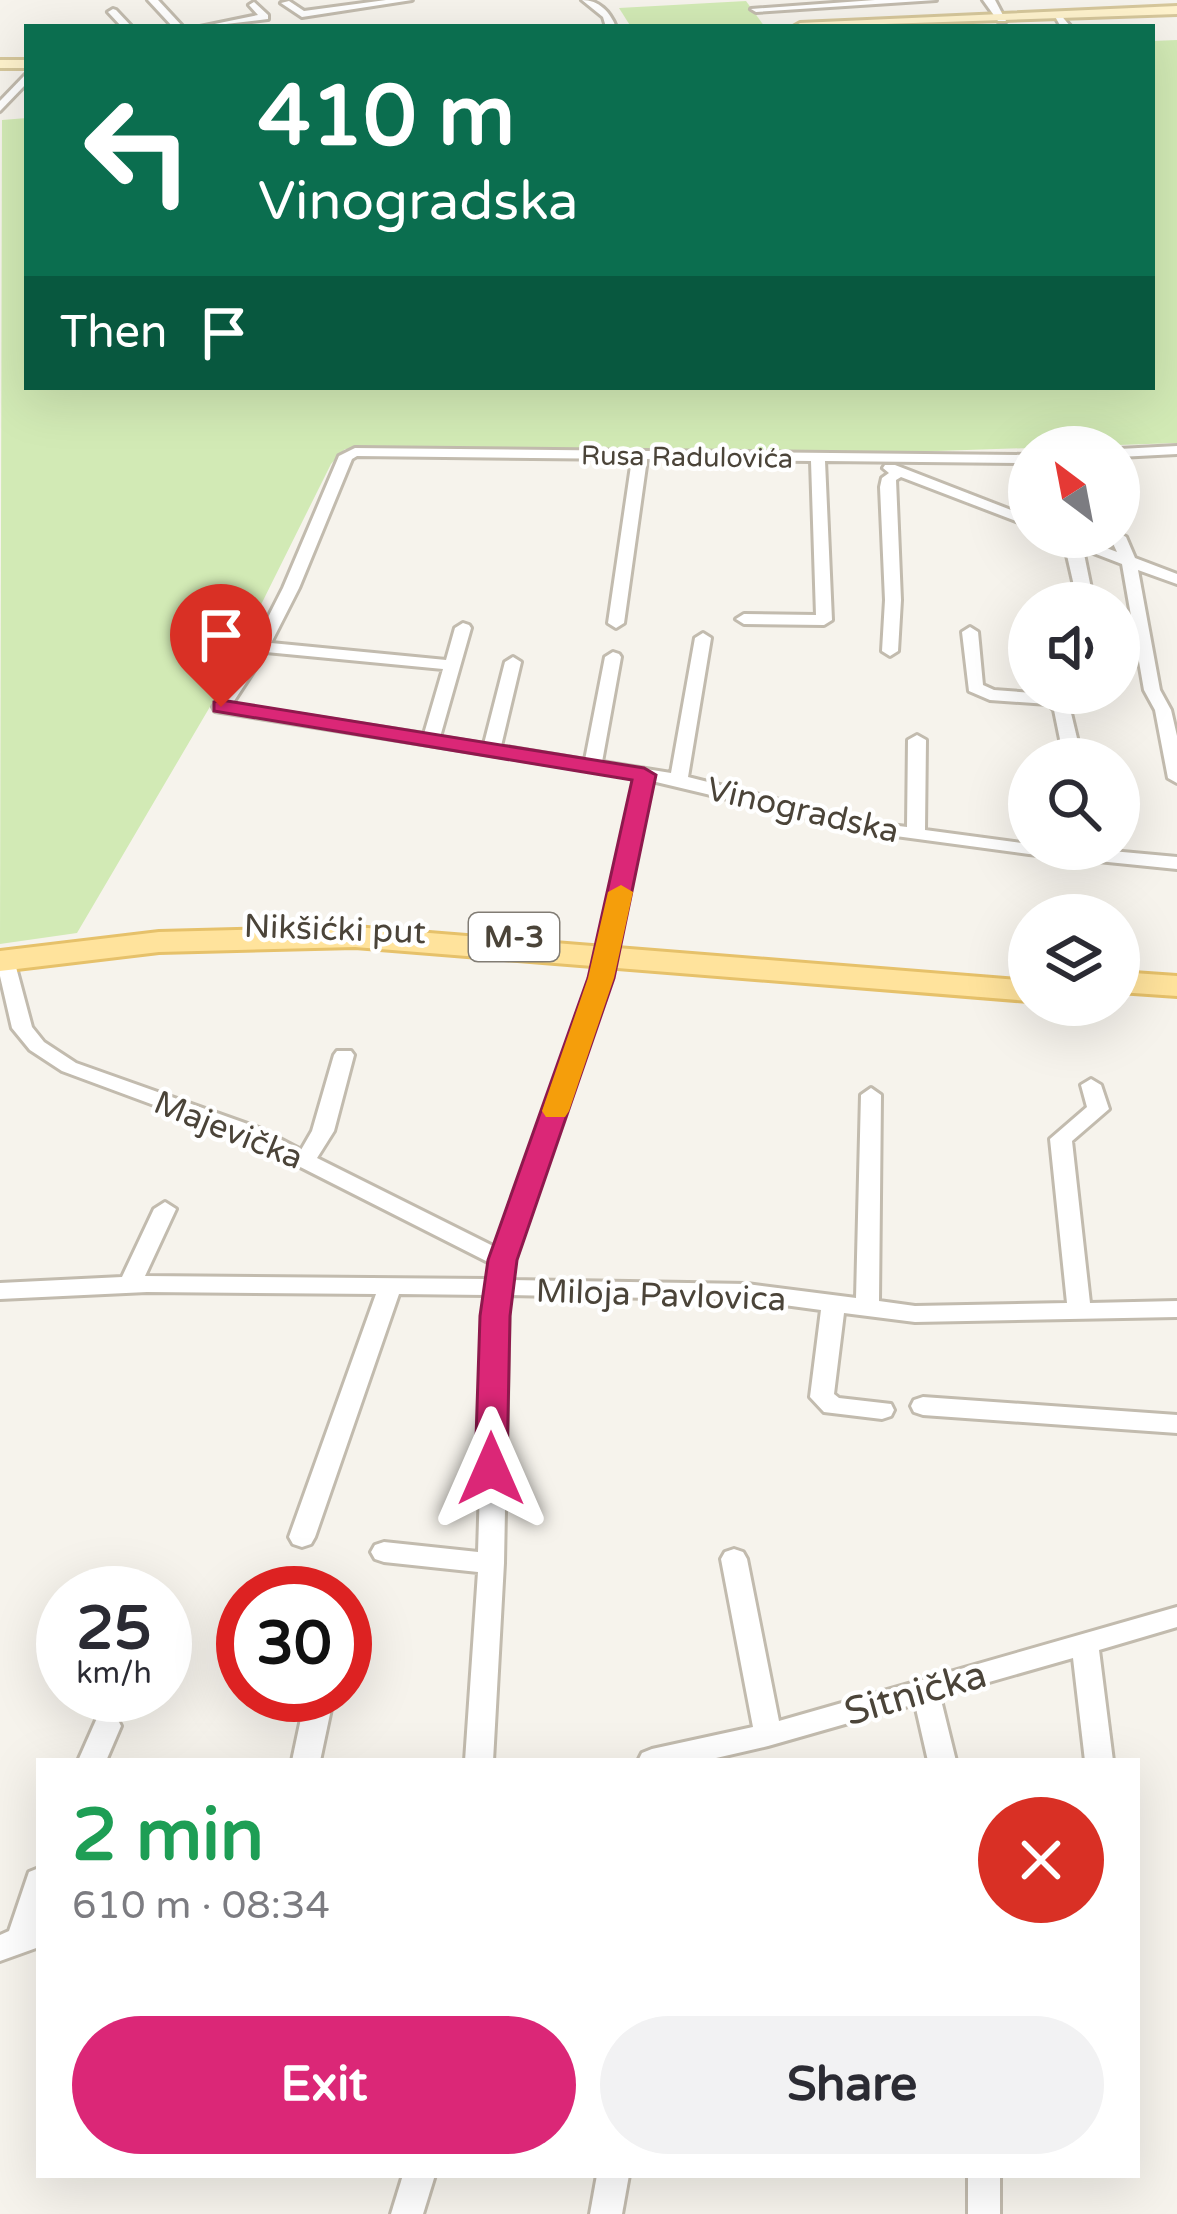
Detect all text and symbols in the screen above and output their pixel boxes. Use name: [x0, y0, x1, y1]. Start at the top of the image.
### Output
text: 410 m: [258, 67, 515, 168]
icon: left: [60, 72, 216, 228]
text: Vinogradska: [258, 169, 578, 234]
icon: arrive: [191, 300, 257, 366]
text: Then: [60, 306, 167, 360]
north arrow: [1008, 426, 1140, 558]
map controls: [1008, 426, 1140, 1026]
street label: Rusa Radulovića: [581, 439, 793, 476]
button: sound: [1008, 582, 1140, 714]
pin: [170, 584, 272, 707]
icon: arrive: [188, 602, 254, 668]
button: search: [1008, 738, 1140, 870]
street label: Vinogradska: [703, 769, 902, 851]
button: layers: [1008, 894, 1140, 1026]
street label: Nikšićki put: [243, 907, 427, 952]
road number: M-3: [469, 913, 559, 961]
street label: Majevička: [148, 1083, 308, 1178]
street label: Miloja Pavlovica: [535, 1272, 787, 1319]
position arrow: [428, 1406, 554, 1532]
speed limit sign: 30: [216, 1566, 372, 1722]
text: 25: [76, 1593, 152, 1665]
street label: Sitnička: [839, 1651, 992, 1736]
text: km/h: [76, 1655, 152, 1692]
text: 2 min: [72, 1793, 264, 1880]
button: close: [978, 1797, 1104, 1923]
text: 610 m · 08:34: [72, 1882, 330, 1929]
button: Exit: [72, 2016, 576, 2154]
button: Share: [600, 2016, 1104, 2154]

